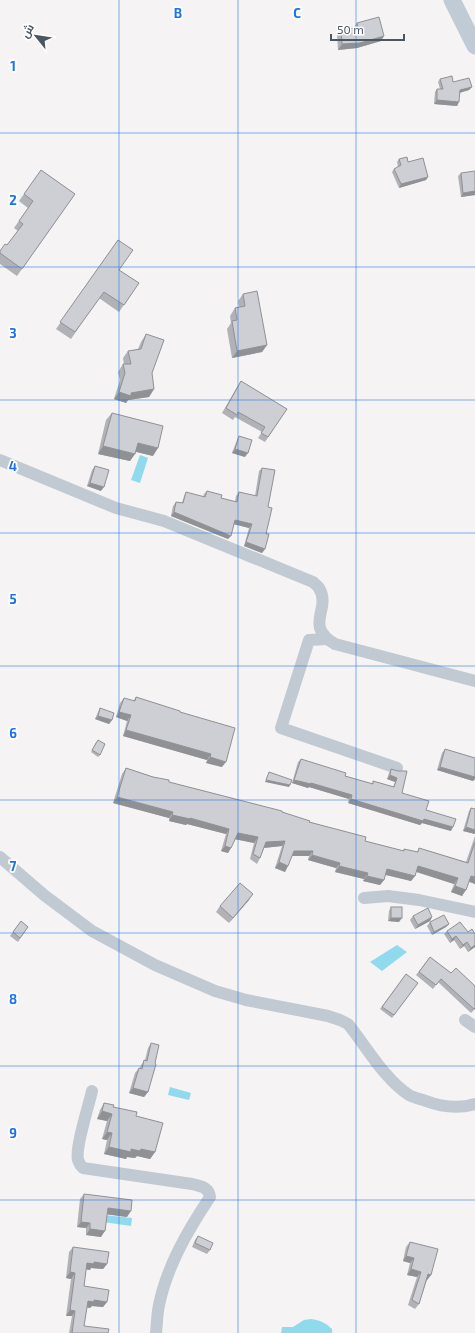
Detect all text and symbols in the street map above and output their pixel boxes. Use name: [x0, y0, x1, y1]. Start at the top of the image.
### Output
text: B: [174, 5, 182, 21]
text: C: [293, 5, 301, 21]
north arrow: [16, 16, 56, 56]
scale bar: [331, 16, 404, 42]
text: ش: [18, 21, 37, 41]
text: 50 m: [337, 22, 364, 36]
text: 1: [10, 58, 16, 74]
text: 2: [9, 192, 17, 208]
text: 3: [9, 325, 17, 341]
text: 4: [9, 458, 17, 474]
text: 5: [9, 591, 17, 607]
text: 6: [9, 725, 17, 741]
text: 7: [10, 858, 17, 874]
text: 8: [9, 991, 17, 1007]
text: 9: [9, 1125, 17, 1141]

